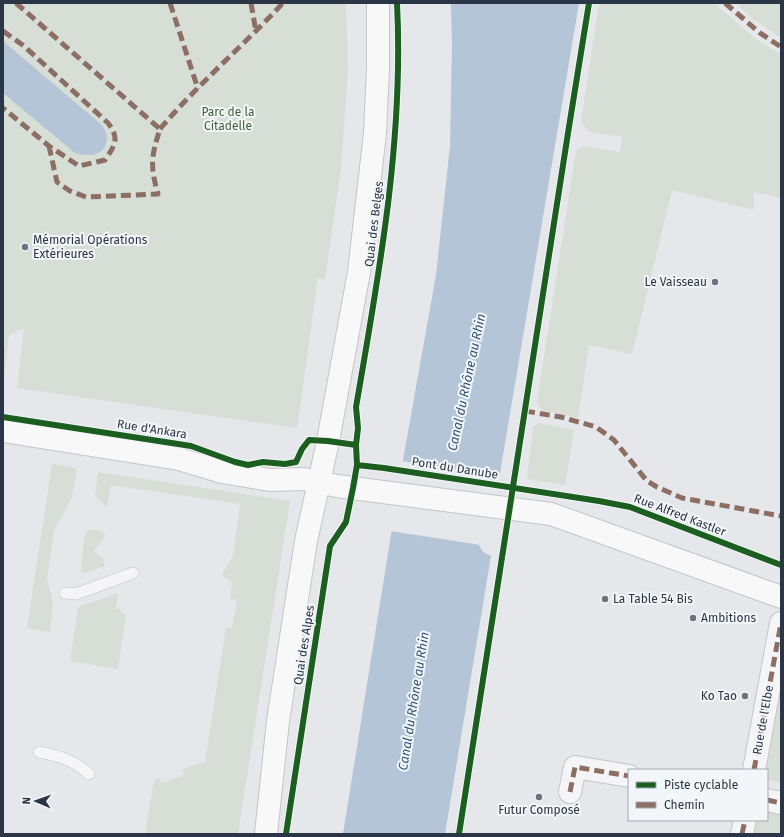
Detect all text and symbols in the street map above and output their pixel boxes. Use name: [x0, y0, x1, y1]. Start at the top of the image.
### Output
park label: Parc de la Citadelle: [202, 105, 254, 133]
street label: Quai des Belges: [362, 180, 386, 268]
place label: Mémorial Opérations Extérieures: [33, 233, 148, 261]
marker: Mémorial Opérations Extérieures: [20, 242, 30, 252]
place label: Le Vaisseau: [644, 275, 707, 289]
marker: Le Vaisseau: [710, 277, 720, 287]
water label: Canal du Rhône au Rhin: [445, 312, 488, 452]
street label: Rue d'Ankara: [116, 417, 188, 441]
street label: Pont du Danube: [411, 454, 499, 482]
street label: Rue Alfred Kastler: [632, 491, 728, 539]
place label: La Table 54 Bis: [613, 592, 693, 606]
marker: La Table 54 Bis: [600, 594, 610, 604]
street label: Quai des Alpes: [291, 604, 317, 686]
place label: Ambitions: [701, 611, 756, 625]
marker: Ambitions: [688, 613, 698, 623]
water label: Canal du Rhône au Rhin: [395, 631, 432, 771]
street label: Rue de l'Elbe: [750, 684, 776, 756]
place label: Ko Tao: [701, 689, 737, 703]
marker: Ko Tao: [740, 691, 750, 701]
legend: [628, 769, 768, 821]
text: Piste cyclable: [664, 778, 738, 792]
north arrow: [16, 781, 56, 821]
marker: Futur Composé: [534, 792, 544, 802]
text: N: [20, 797, 33, 805]
text: Chemin: [664, 798, 705, 812]
place label: Futur Composé: [498, 803, 580, 817]

